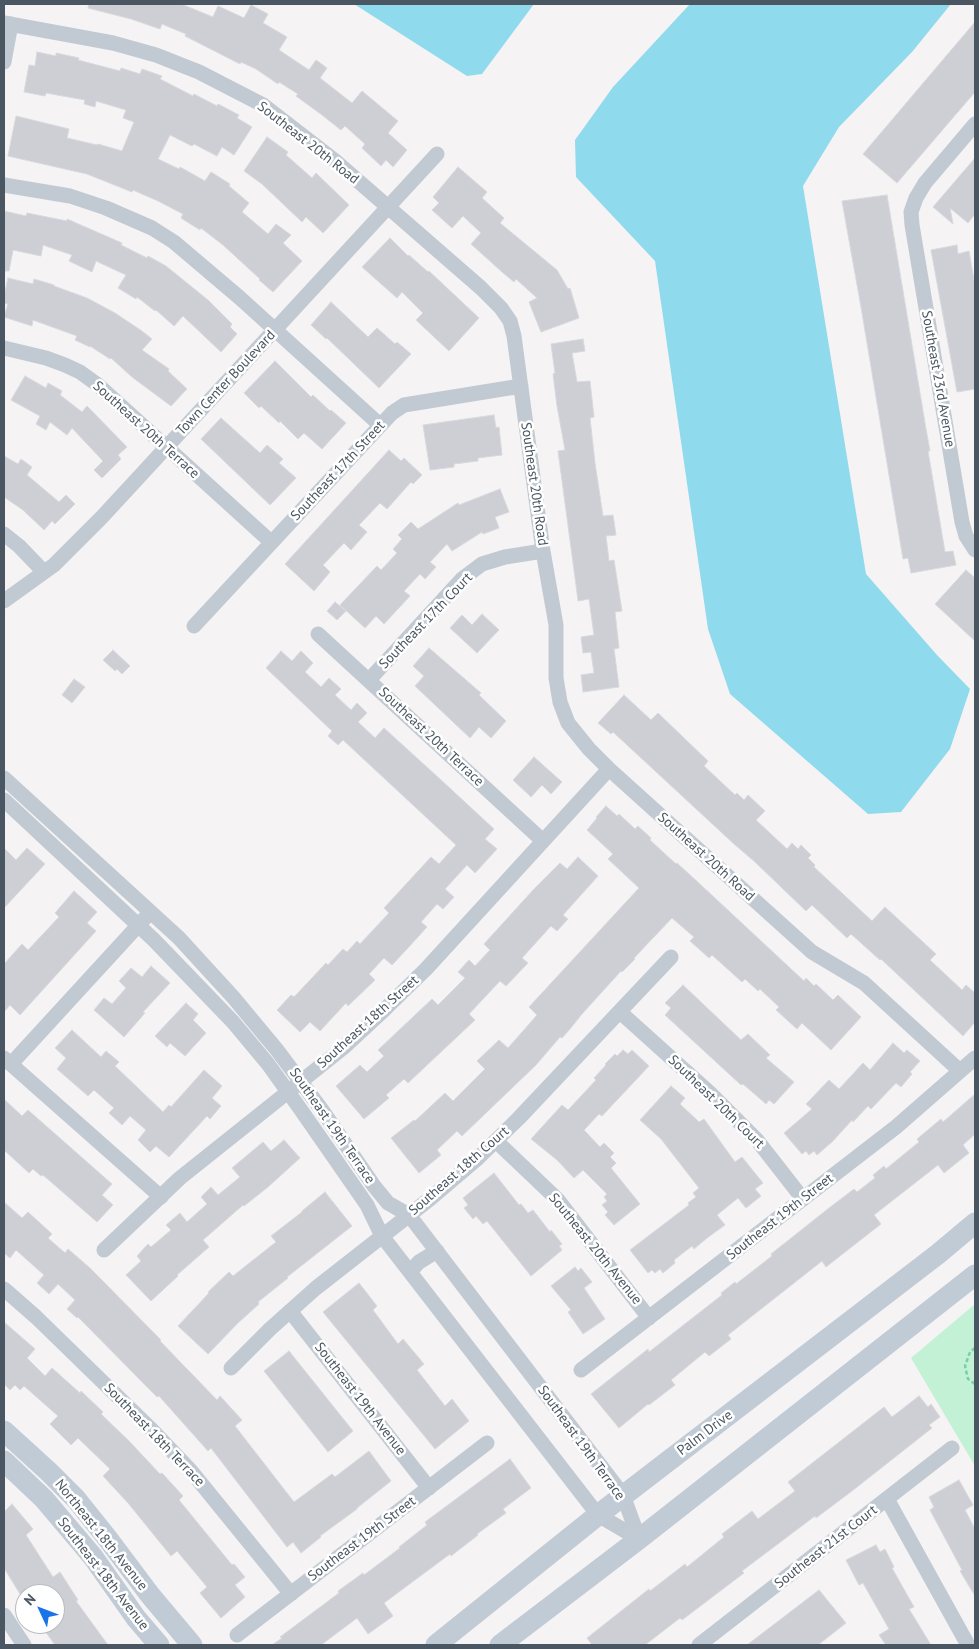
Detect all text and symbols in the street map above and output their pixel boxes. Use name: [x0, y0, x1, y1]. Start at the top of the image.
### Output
street label: Southeast 20th Road: [254, 98, 362, 188]
street label: Southeast 23rd Avenue: [918, 309, 958, 449]
street label: Town Center Boulevard: [173, 327, 279, 439]
street label: Southeast 20th Terrace: [89, 378, 203, 482]
street label: Southeast 17th Street: [287, 418, 389, 524]
street label: Southeast 20th Road: [517, 421, 551, 547]
street label: Southeast 17th Court: [376, 570, 476, 672]
street label: Southeast 20th Terrace: [375, 684, 487, 790]
street label: Southeast 20th Road: [654, 809, 758, 905]
street label: Southeast 18th Street: [314, 972, 422, 1072]
street label: Southeast 20th Court: [664, 1052, 768, 1152]
street label: Southeast 19th Terrace: [286, 1065, 378, 1187]
street label: Southeast 18th Court: [405, 1123, 513, 1219]
street label: Southeast 19th Street: [723, 1170, 837, 1264]
street label: Southeast 20th Avenue: [545, 1190, 645, 1308]
street label: Southeast 19th Avenue: [311, 1339, 409, 1459]
street label: Southeast 18th Terrace: [100, 1380, 208, 1490]
street label: Southeast 19th Terrace: [534, 1382, 628, 1504]
street label: Palm Drive: [674, 1407, 736, 1459]
street label: Northeast 18th Avenue: [51, 1476, 151, 1594]
street label: Southeast 19th Street: [305, 1493, 419, 1585]
street label: Southeast 21st Court: [771, 1502, 881, 1592]
street label: Southeast 18th Avenue: [54, 1514, 152, 1634]
north arrow: [15, 1584, 65, 1634]
text: N: [20, 1590, 39, 1609]

